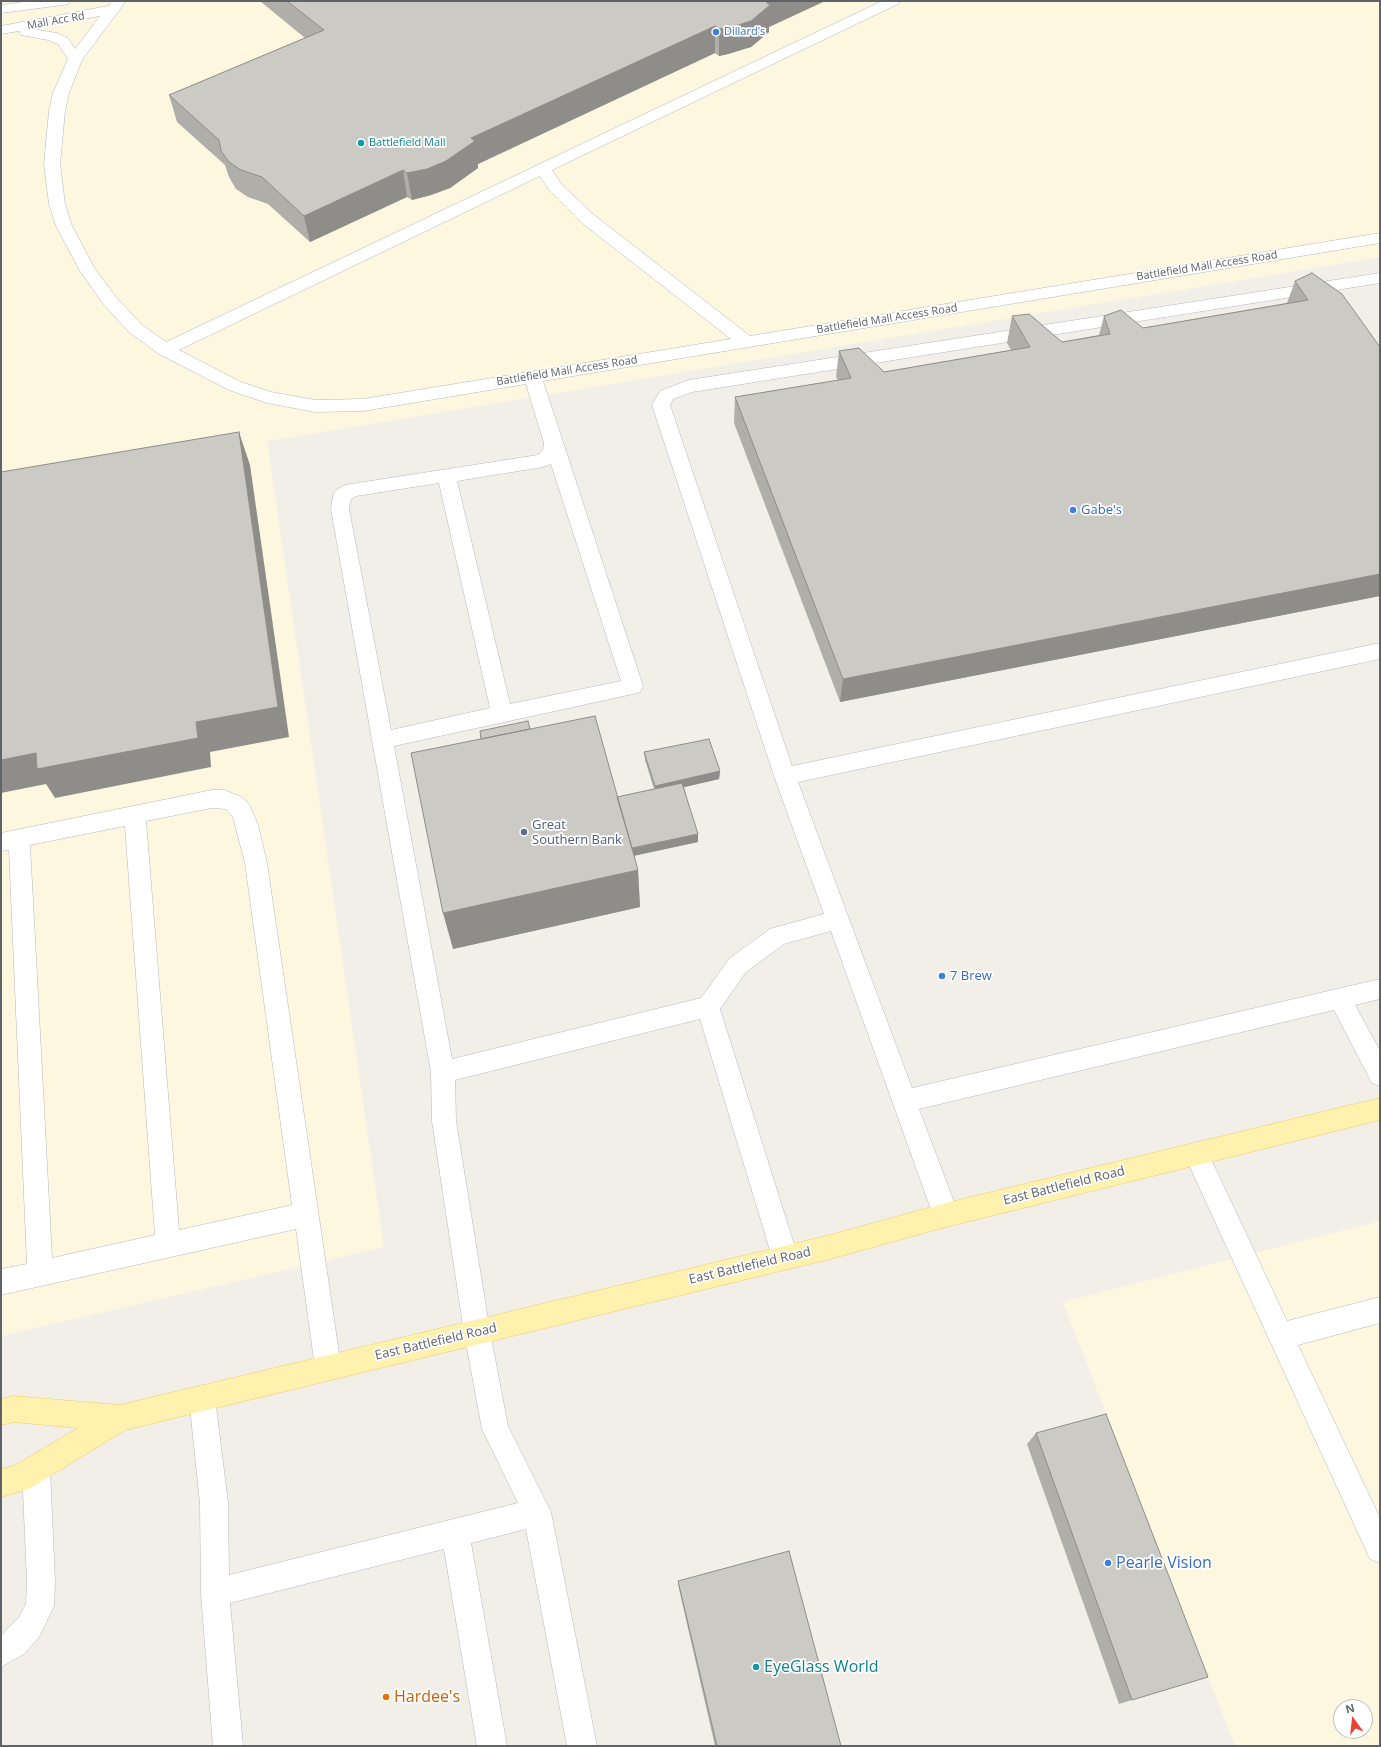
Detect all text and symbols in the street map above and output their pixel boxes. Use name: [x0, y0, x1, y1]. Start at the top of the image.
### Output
street label: Mall Acc Rd: [26, 9, 86, 33]
place label: Dillard's: [724, 25, 765, 39]
marker: Dillard's: [711, 27, 721, 37]
place label: Battlefield Mall: [369, 136, 446, 150]
marker: Battlefield Mall: [356, 138, 366, 148]
street label: Battlefield Mall Access Road: [1135, 248, 1279, 284]
street label: Battlefield Mall Access Road: [815, 301, 959, 337]
street label: Battlefield Mall Access Road: [495, 353, 639, 389]
place label: Gabe's: [1081, 502, 1122, 518]
marker: Gabe's: [1068, 505, 1078, 515]
place label: Great Southern Bank: [532, 817, 622, 848]
marker: Great Southern Bank: [519, 827, 529, 837]
place label: 7 Brew: [950, 968, 992, 984]
marker: 7 Brew: [937, 971, 947, 981]
street label: East Battlefield Road: [1002, 1163, 1126, 1209]
street label: East Battlefield Road: [687, 1244, 813, 1288]
street label: East Battlefield Road: [373, 1320, 499, 1364]
place label: Pearle Vision: [1116, 1553, 1212, 1573]
marker: Pearle Vision: [1103, 1558, 1113, 1568]
place label: EyeGlass World: [764, 1657, 879, 1677]
marker: EyeGlass World: [751, 1662, 761, 1672]
place label: Hardee's: [394, 1687, 460, 1707]
marker: Hardee's: [381, 1692, 391, 1702]
north arrow: [1333, 1699, 1373, 1739]
text: N: [1344, 1699, 1356, 1716]

